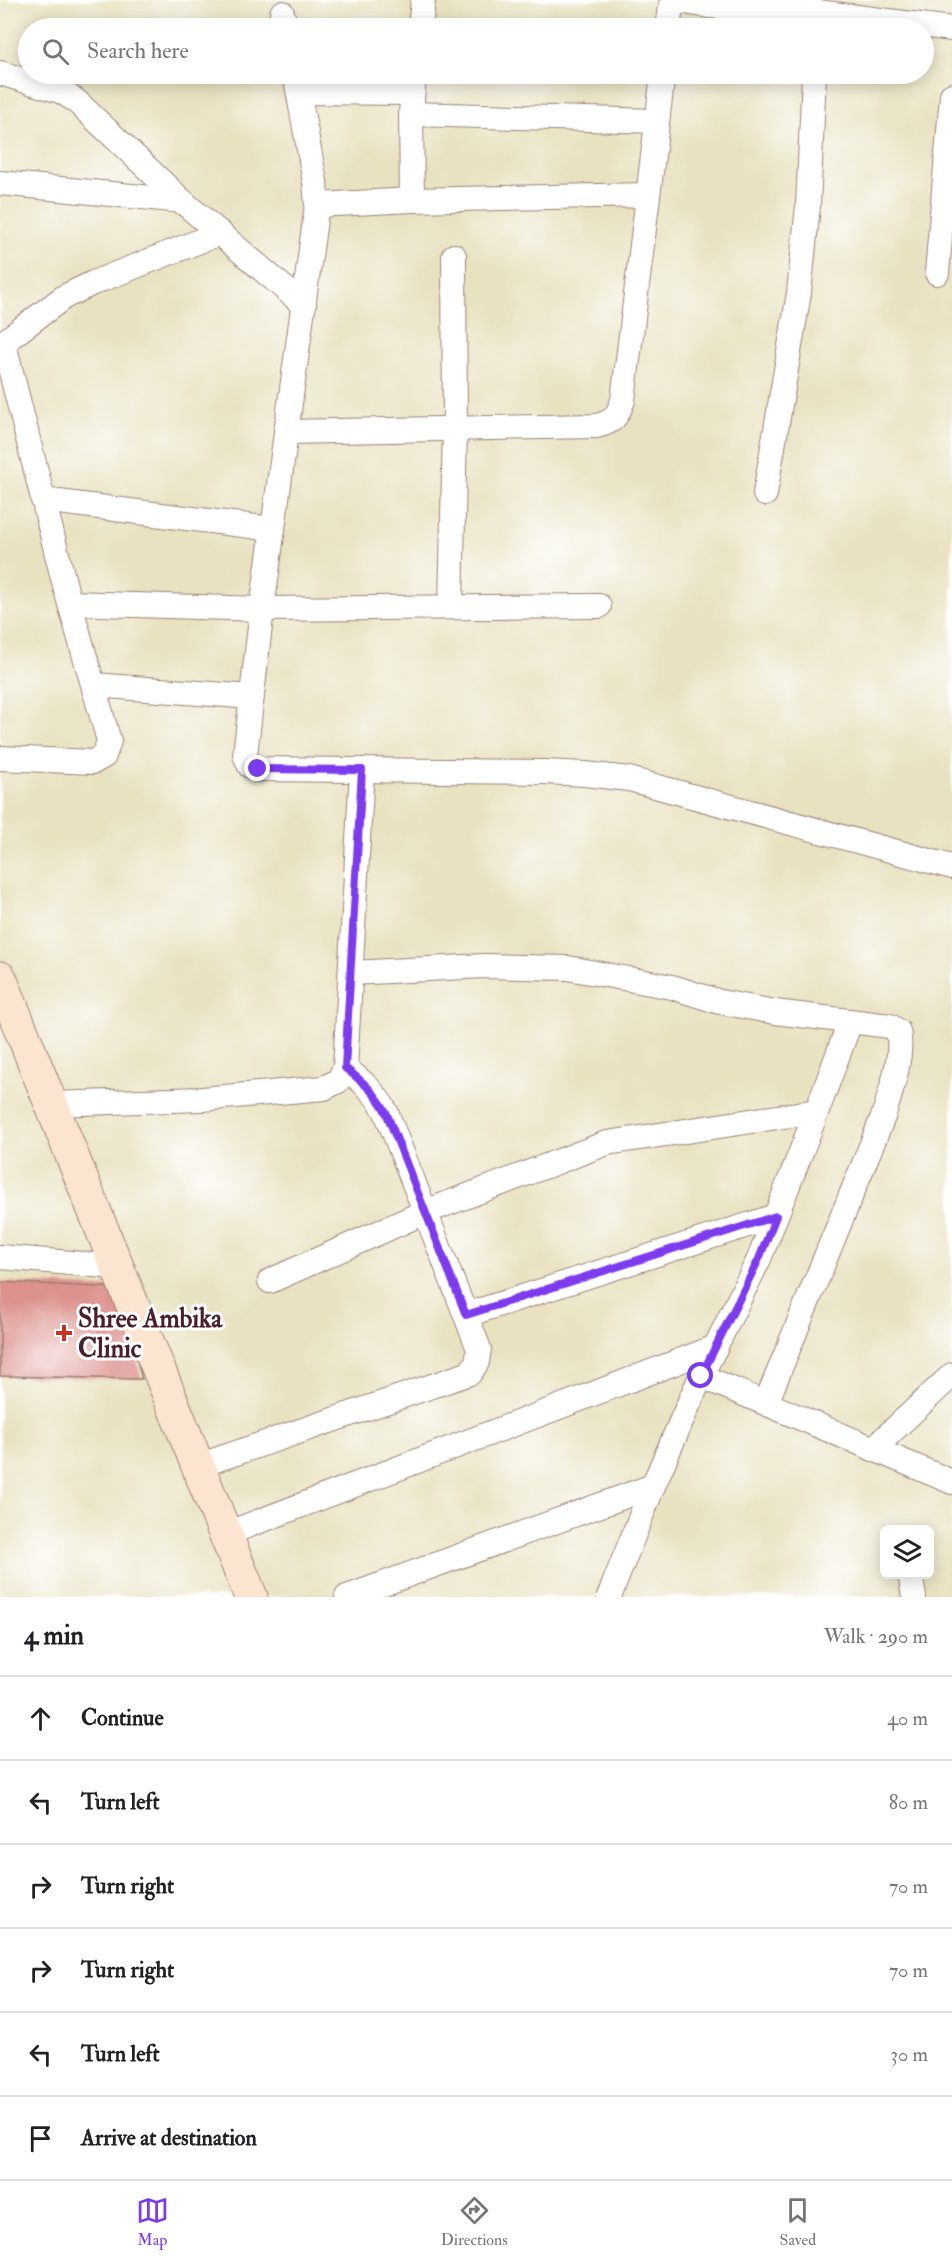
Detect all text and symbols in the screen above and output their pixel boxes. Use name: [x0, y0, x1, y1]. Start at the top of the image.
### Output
search box: [18, 18, 934, 84]
icon: search: [39, 35, 72, 68]
text: Search here: [87, 37, 189, 65]
route end: [244, 755, 270, 781]
place label: Shree Ambika Clinic: [78, 1303, 223, 1365]
marker: Shree Ambika Clinic: [55, 1324, 73, 1342]
route start: [687, 1362, 713, 1388]
map controls: [880, 1525, 934, 1579]
button: layers: [880, 1525, 934, 1579]
text: 4 min: [24, 1620, 84, 1652]
text: Walk · 290 m: [824, 1624, 928, 1649]
icon: ahead: [24, 1702, 57, 1735]
text: Continue: [81, 1704, 164, 1732]
text: 40 m: [887, 1706, 928, 1731]
icon: left: [24, 1786, 57, 1819]
text: Turn left: [81, 1788, 160, 1816]
text: 80 m: [889, 1790, 928, 1815]
icon: right: [24, 1870, 57, 1903]
text: Turn right: [81, 1872, 174, 1900]
text: 70 m: [889, 1874, 928, 1899]
icon: right: [24, 1954, 57, 1987]
text: Turn right: [81, 1956, 174, 1984]
text: 70 m: [889, 1958, 928, 1983]
icon: left: [24, 2038, 57, 2071]
text: Turn left: [81, 2040, 160, 2068]
text: 30 m: [890, 2042, 928, 2067]
icon: arrive: [24, 2122, 57, 2155]
text: Arrive at destination: [81, 2124, 257, 2152]
tab: Map: [136, 2194, 169, 2250]
tab: Directions: [441, 2194, 508, 2250]
tab: Saved: [780, 2194, 816, 2250]

